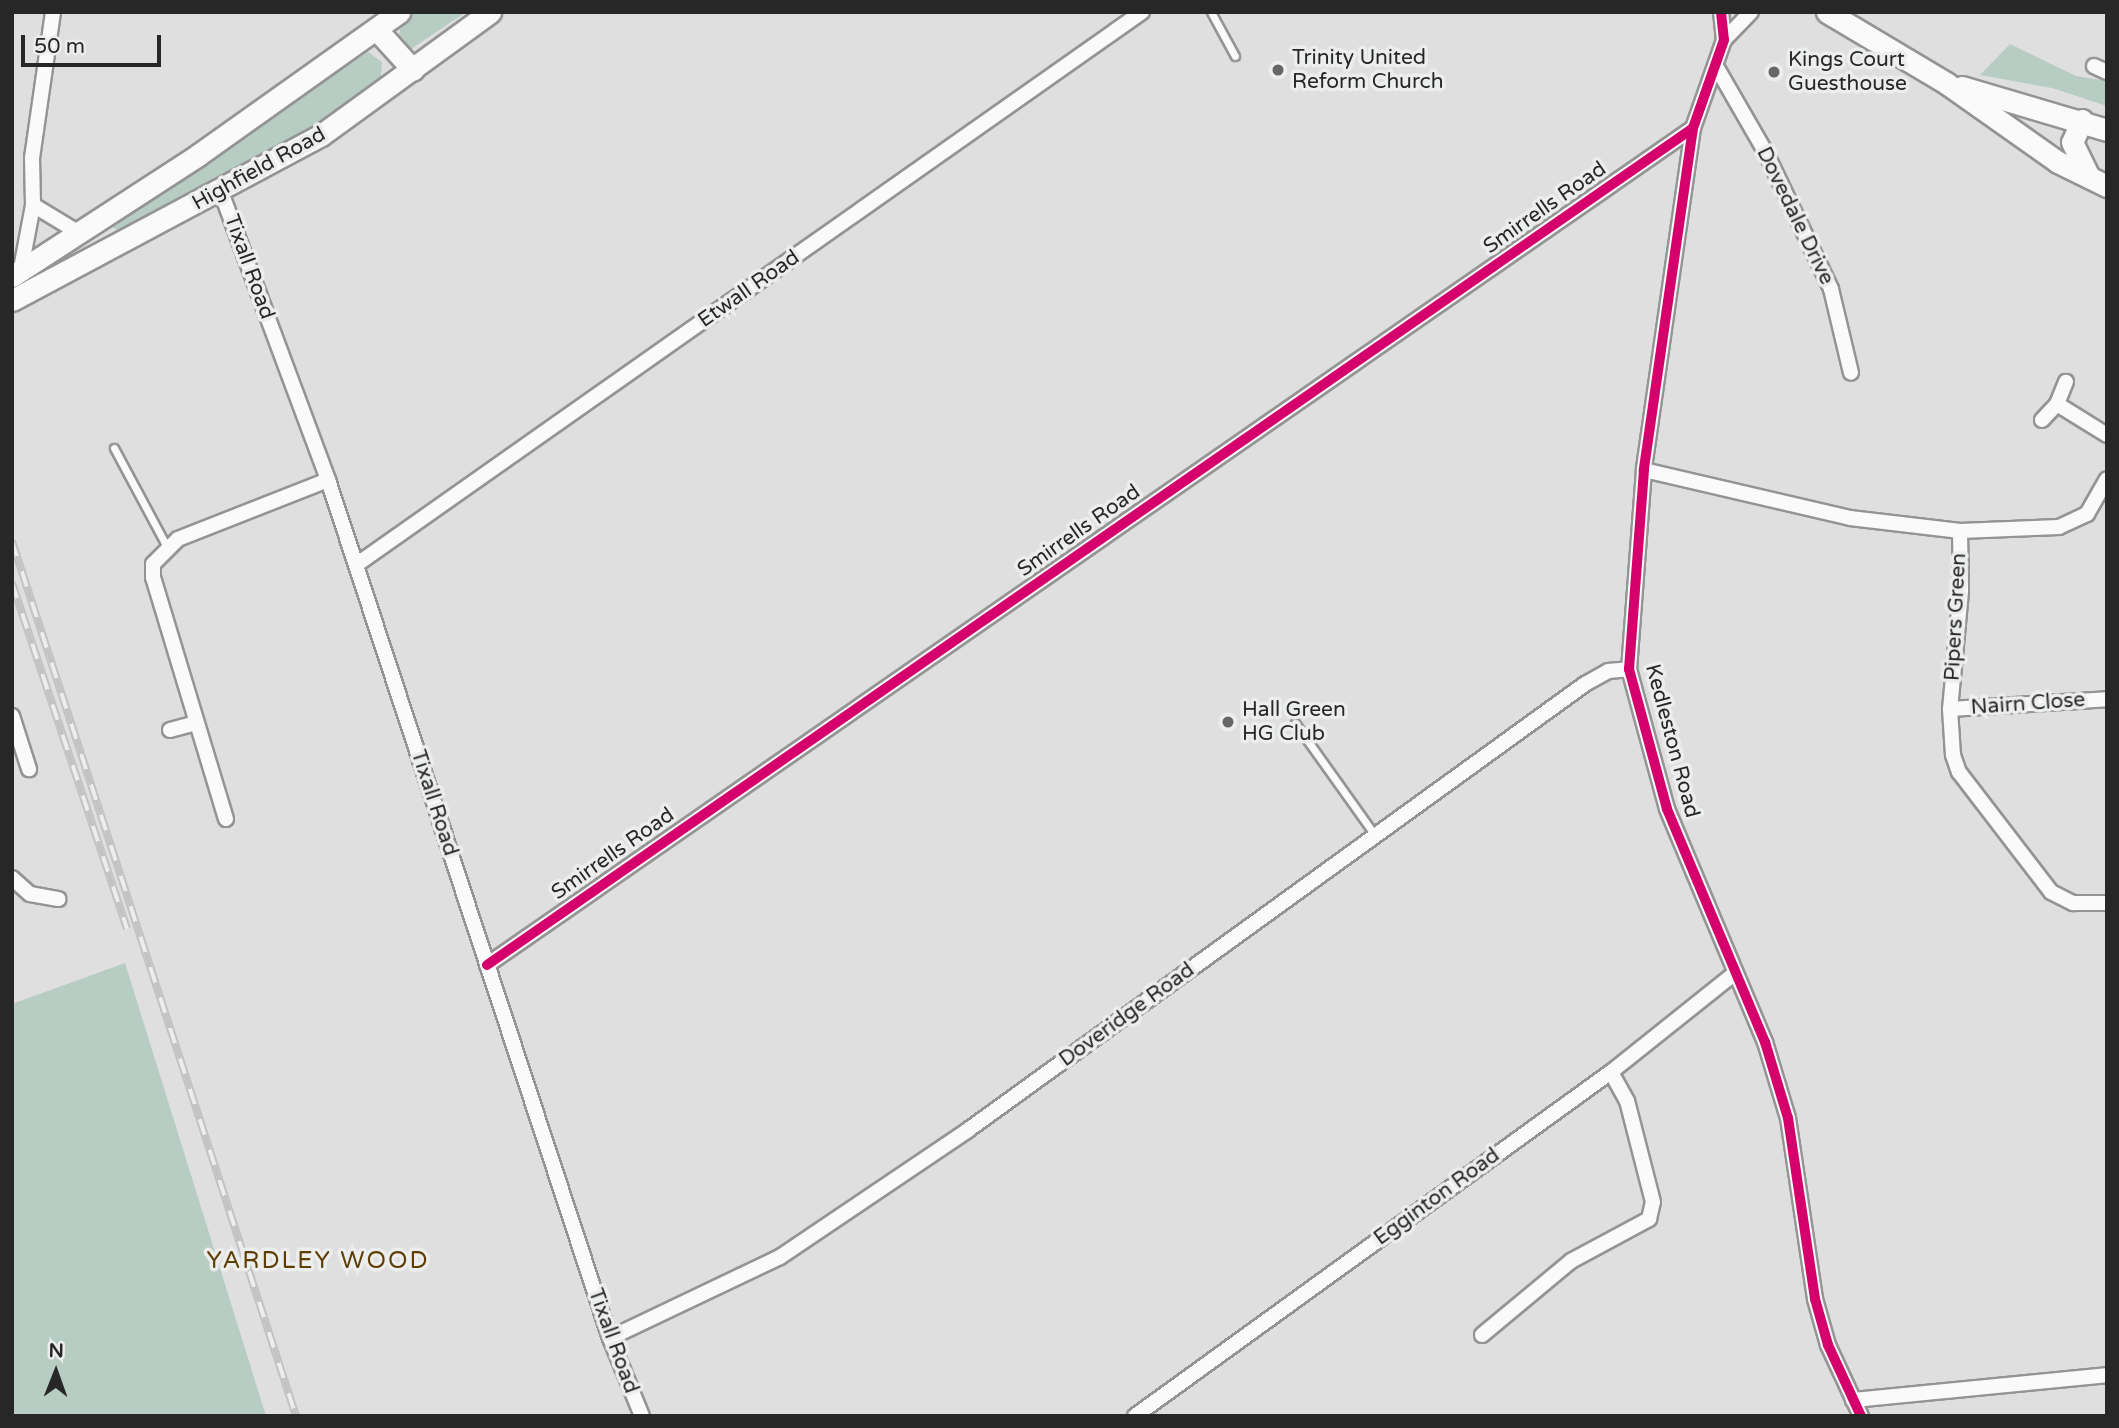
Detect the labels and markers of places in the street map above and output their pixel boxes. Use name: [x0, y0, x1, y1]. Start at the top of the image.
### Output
place label: Trinity United Reform Church: [1292, 45, 1444, 95]
place label: Kings Court Guesthouse: [1788, 47, 1907, 97]
marker: Trinity United Reform Church: [1270, 62, 1286, 78]
marker: Kings Court Guesthouse: [1766, 64, 1782, 80]
place label: Hall Green HG Club: [1242, 697, 1346, 747]
marker: Hall Green HG Club: [1220, 714, 1236, 730]

